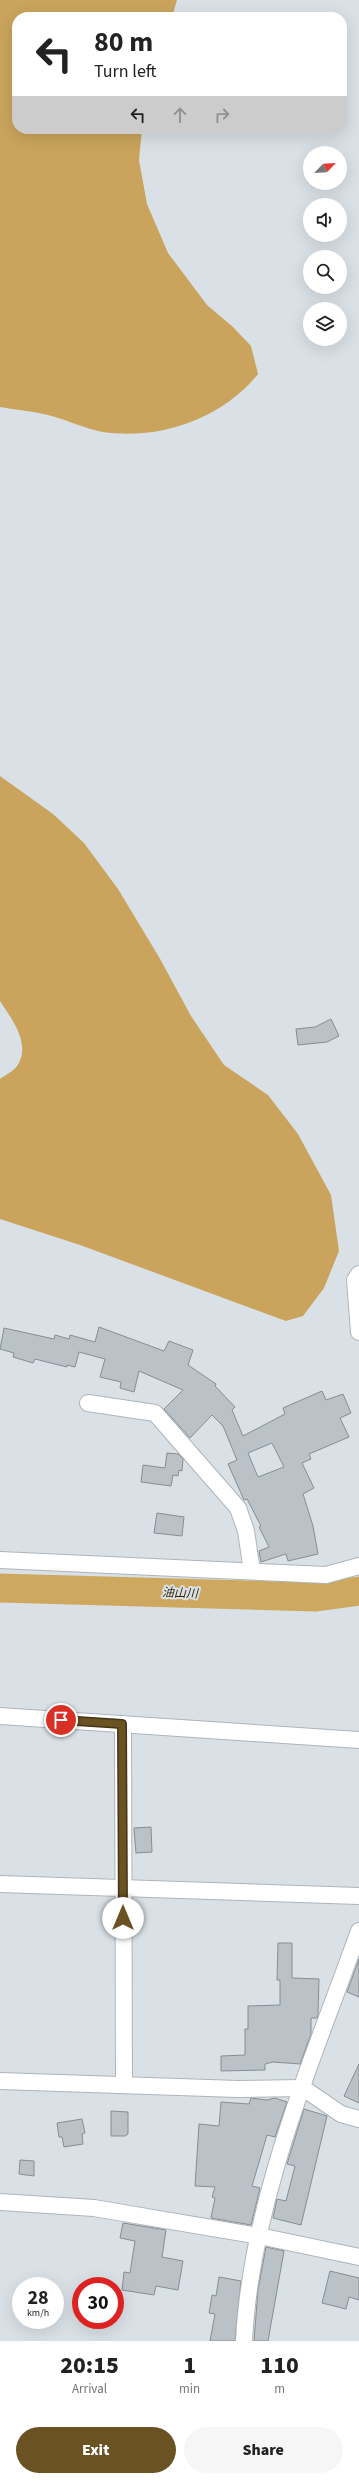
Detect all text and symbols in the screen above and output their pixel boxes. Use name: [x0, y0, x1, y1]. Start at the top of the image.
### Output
text: 80 m: [94, 22, 153, 62]
icon: left: [28, 28, 80, 80]
text: Turn left: [94, 59, 156, 84]
icon: left: [127, 104, 149, 126]
icon: ahead: [169, 104, 191, 126]
icon: right: [211, 104, 233, 126]
north arrow: [303, 146, 347, 190]
map controls: [303, 146, 347, 346]
button: sound: [303, 198, 347, 242]
button: search: [303, 250, 347, 294]
button: layers: [303, 302, 347, 346]
water label: 油山川: [162, 1584, 200, 1603]
pin: [44, 1703, 78, 1737]
icon: arrive: [50, 1709, 72, 1731]
position arrow: [102, 1897, 144, 1939]
speed limit sign: 30: [72, 2277, 124, 2329]
text: 28: [27, 2284, 49, 2312]
text: km/h: [27, 2306, 49, 2320]
text: 20:15: [60, 2348, 119, 2383]
text: 1: [183, 2348, 196, 2383]
text: 110: [260, 2348, 299, 2383]
text: Arrival: [72, 2380, 107, 2398]
text: min: [179, 2380, 200, 2398]
text: m: [274, 2380, 285, 2398]
button: Exit: [16, 2427, 176, 2473]
button: Share: [184, 2427, 343, 2473]

